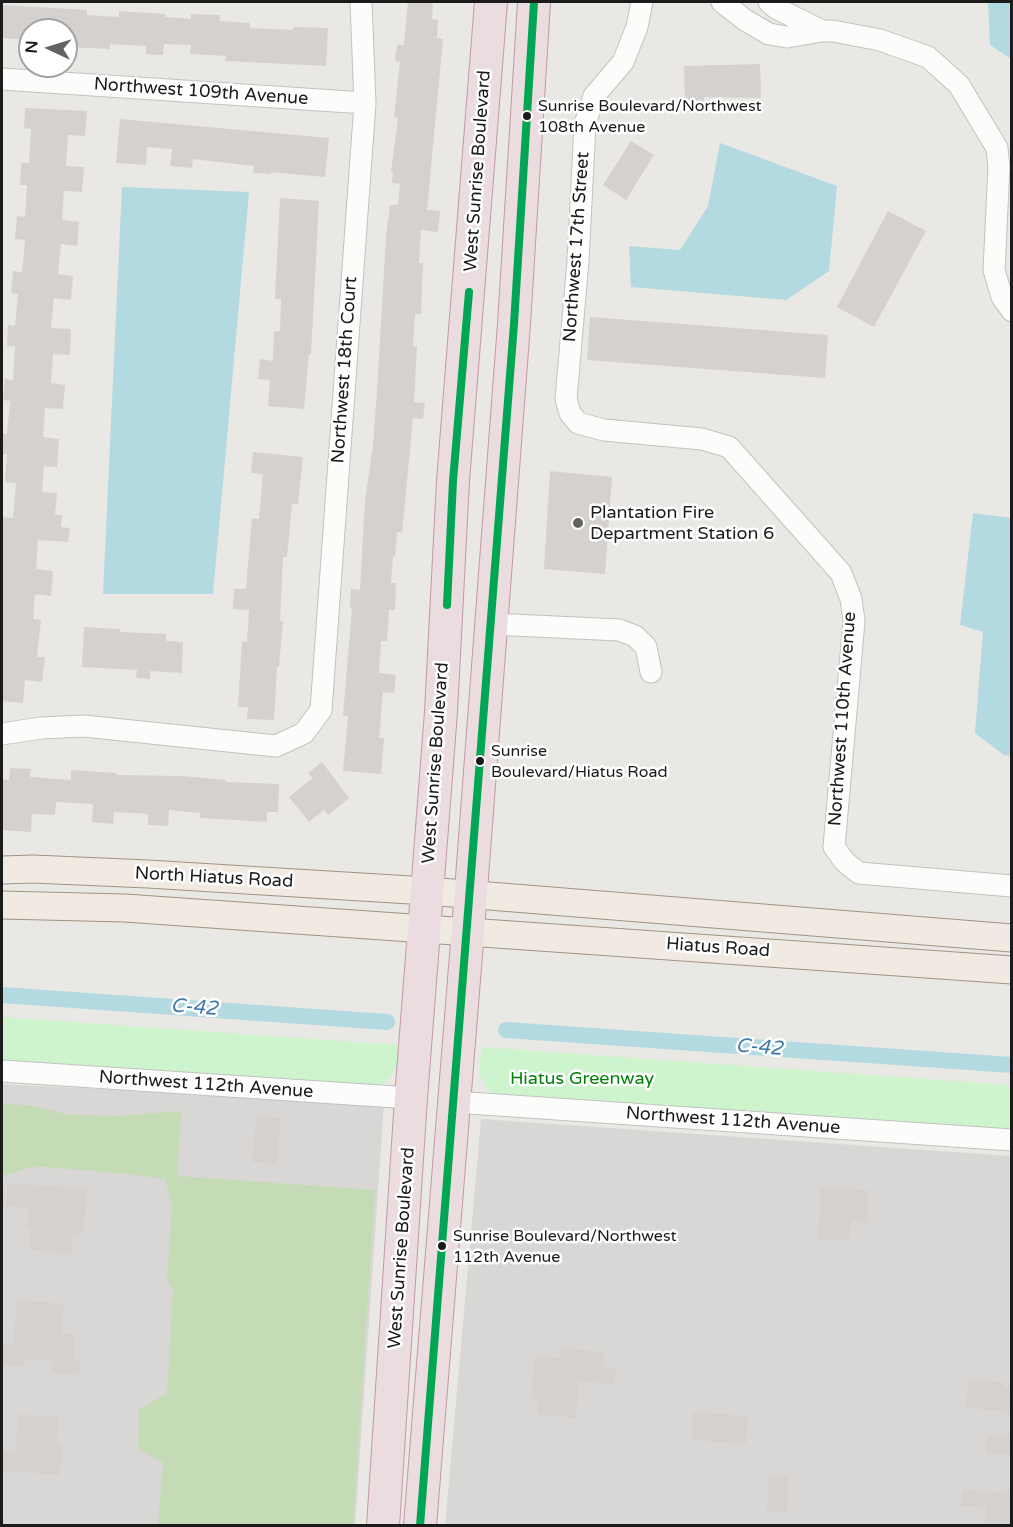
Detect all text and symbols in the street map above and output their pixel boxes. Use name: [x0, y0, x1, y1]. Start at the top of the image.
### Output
north arrow: [18, 18, 78, 78]
text: N: [22, 40, 42, 54]
street label: West Sunrise Boulevard: [460, 70, 496, 272]
street label: Northwest 109th Avenue: [93, 74, 309, 110]
place label: Sunrise Boulevard/Northwest 108th Avenue: [538, 97, 762, 135]
marker: Sunrise Boulevard/Northwest 108th Avenue: [521, 110, 533, 122]
street label: Northwest 17th Street: [560, 151, 594, 343]
street label: Northwest 18th Court: [328, 276, 362, 464]
place label: Plantation Fire Department Station 6: [590, 502, 774, 544]
marker: Plantation Fire Department Station 6: [571, 516, 585, 530]
street label: Northwest 110th Avenue: [825, 611, 861, 827]
street label: West Sunrise Boulevard: [418, 662, 454, 864]
place label: Sunrise Boulevard/Hiatus Road: [491, 742, 667, 780]
marker: Sunrise Boulevard/Hiatus Road: [474, 755, 486, 767]
street label: North Hiatus Road: [134, 863, 294, 893]
street label: Hiatus Road: [665, 934, 771, 962]
water label: C-42: [170, 994, 218, 1022]
water label: C-42: [735, 1034, 783, 1062]
street label: Northwest 112th Avenue: [98, 1067, 314, 1103]
park label: Hiatus Greenway: [510, 1068, 654, 1090]
street label: Northwest 112th Avenue: [625, 1103, 841, 1139]
street label: West Sunrise Boulevard: [384, 1147, 420, 1349]
place label: Sunrise Boulevard/Northwest 112th Avenue: [453, 1227, 677, 1265]
marker: Sunrise Boulevard/Northwest 112th Avenue: [436, 1240, 448, 1252]

